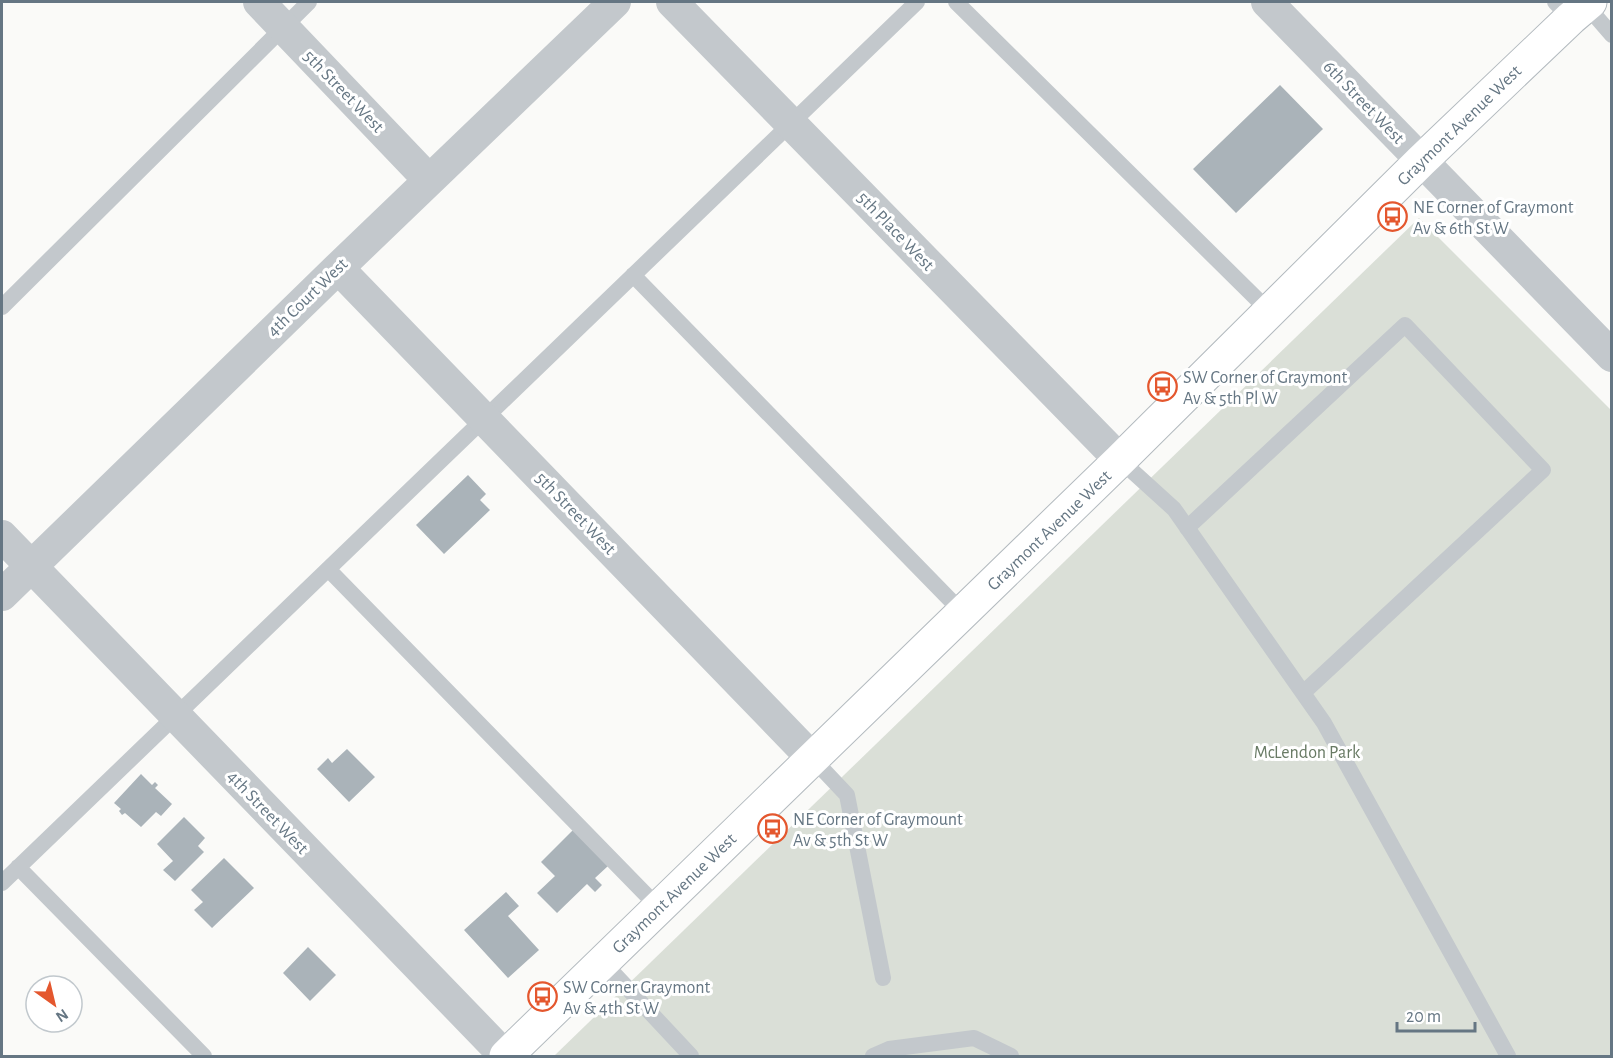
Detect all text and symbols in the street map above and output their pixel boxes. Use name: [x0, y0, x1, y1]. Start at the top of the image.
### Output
street label: 5th Street West: [300, 47, 387, 137]
street label: 6th Street West: [1319, 58, 1407, 148]
street label: Graymont Avenue West: [1394, 62, 1525, 189]
street label: 5th Place West: [853, 189, 937, 275]
place label: NE Corner of Graymont Av & 6th St W: [1413, 199, 1574, 238]
bus stop icon: NE Corner of Graymont Av & 6th St W: [1376, 201, 1408, 233]
street label: 4th Court West: [264, 255, 352, 340]
place label: SW Corner of Graymont Av & 5th Pl W: [1183, 369, 1347, 408]
bus stop icon: SW Corner of Graymont Av & 5th Pl W: [1146, 371, 1178, 403]
street label: Graymont Avenue West: [984, 467, 1115, 594]
street label: 5th Street West: [532, 469, 619, 559]
park label: McLendon Park: [1254, 744, 1361, 762]
street label: 4th Street West: [223, 768, 311, 858]
place label: NE Corner of Graymount Av & 5th St W: [793, 811, 963, 850]
bus stop icon: NE Corner of Graymount Av & 5th St W: [756, 813, 788, 845]
street label: Graymont Avenue West: [609, 830, 740, 957]
north arrow: [24, 974, 84, 1034]
place label: SW Corner Graymont Av & 4th St W: [563, 979, 711, 1018]
bus stop icon: SW Corner Graymont Av & 4th St W: [526, 981, 558, 1013]
scale bar: [1397, 995, 1475, 1033]
text: N: [53, 1006, 71, 1025]
text: 20 m: [1406, 1008, 1441, 1026]

